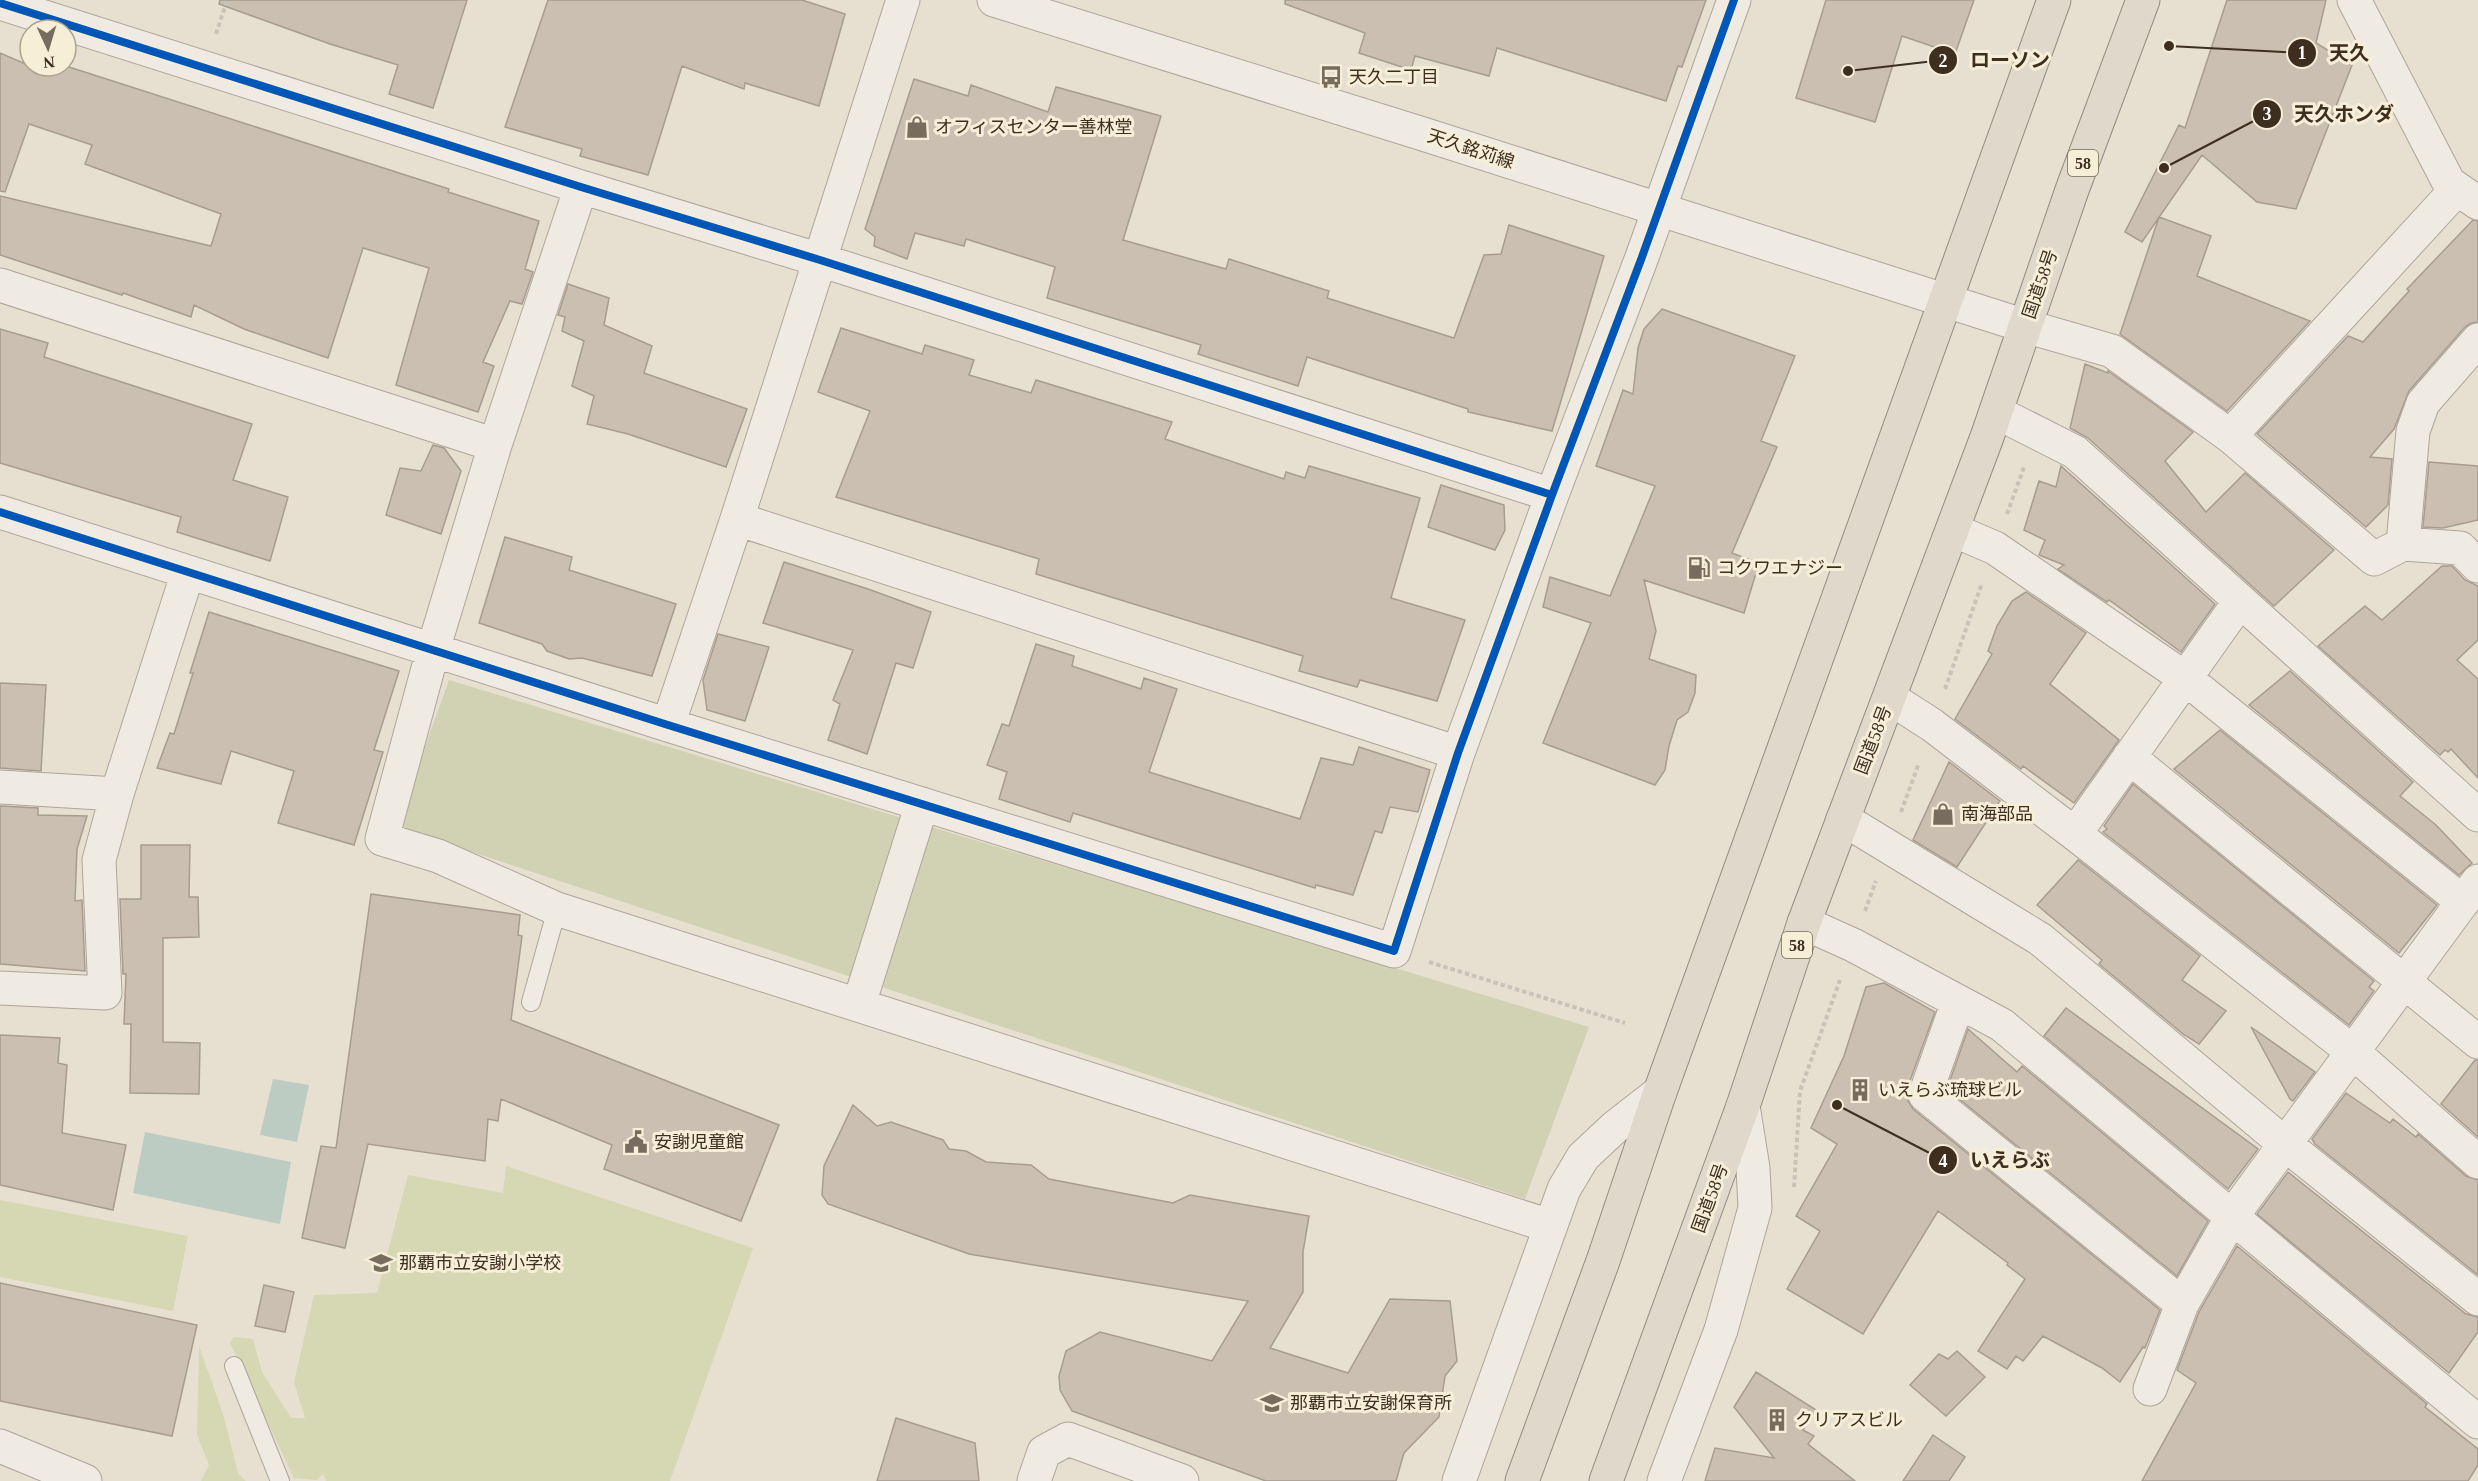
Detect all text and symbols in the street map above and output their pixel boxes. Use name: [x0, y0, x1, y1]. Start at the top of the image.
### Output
north arrow: [18, 18, 78, 78]
callout: 天久: [2287, 34, 2381, 72]
callout: ローソン: [1928, 41, 2062, 79]
text: 天久: [2329, 42, 2369, 64]
text: 1: [2298, 43, 2307, 63]
text: ローソン: [1970, 49, 2050, 71]
text: 2: [1939, 51, 1948, 71]
text: N: [42, 54, 55, 71]
bus stop icon: 天久二丁目: [1318, 64, 1344, 90]
place label: 天久二丁目: [1349, 67, 1439, 87]
callout: 天久ホンダ: [2252, 95, 2406, 133]
text: 天久ホンダ: [2294, 103, 2394, 125]
text: 3: [2263, 104, 2272, 124]
shop icon: オフィスセンター善林堂: [904, 114, 930, 140]
place label: オフィスセンター善林堂: [935, 117, 1133, 137]
street label: 天久銘苅線: [1425, 126, 1517, 172]
road number: 58: [2068, 150, 2098, 176]
street label: 国道58号: [2019, 247, 2061, 321]
fuel station icon: コクワエナジー: [1686, 555, 1712, 581]
place label: コクワエナジー: [1717, 558, 1843, 578]
street label: 国道58号: [1851, 703, 1895, 777]
shop icon: 南海部品: [1930, 801, 1956, 827]
place label: 南海部品: [1961, 804, 2033, 824]
road number: 58: [1782, 932, 1812, 958]
building icon: いえらぶ琉球ビル: [1847, 1077, 1873, 1103]
place label: いえらぶ琉球ビル: [1878, 1080, 2022, 1100]
public building icon: 安謝児童館: [623, 1129, 649, 1155]
place label: 安謝児童館: [654, 1132, 744, 1152]
callout: いえらぶ: [1928, 1141, 2062, 1179]
text: いえらぶ: [1970, 1149, 2050, 1171]
text: 4: [1939, 1151, 1948, 1171]
street label: 国道58号: [1688, 1161, 1732, 1235]
school or university icon: 那覇市立安謝小学校: [368, 1250, 394, 1276]
place label: 那覇市立安謝小学校: [399, 1253, 561, 1273]
school or university icon: 那覇市立安謝保育所: [1259, 1390, 1285, 1416]
place label: 那覇市立安謝保育所: [1290, 1393, 1452, 1413]
building icon: クリアスビル: [1764, 1407, 1790, 1433]
place label: クリアスビル: [1795, 1410, 1903, 1430]

